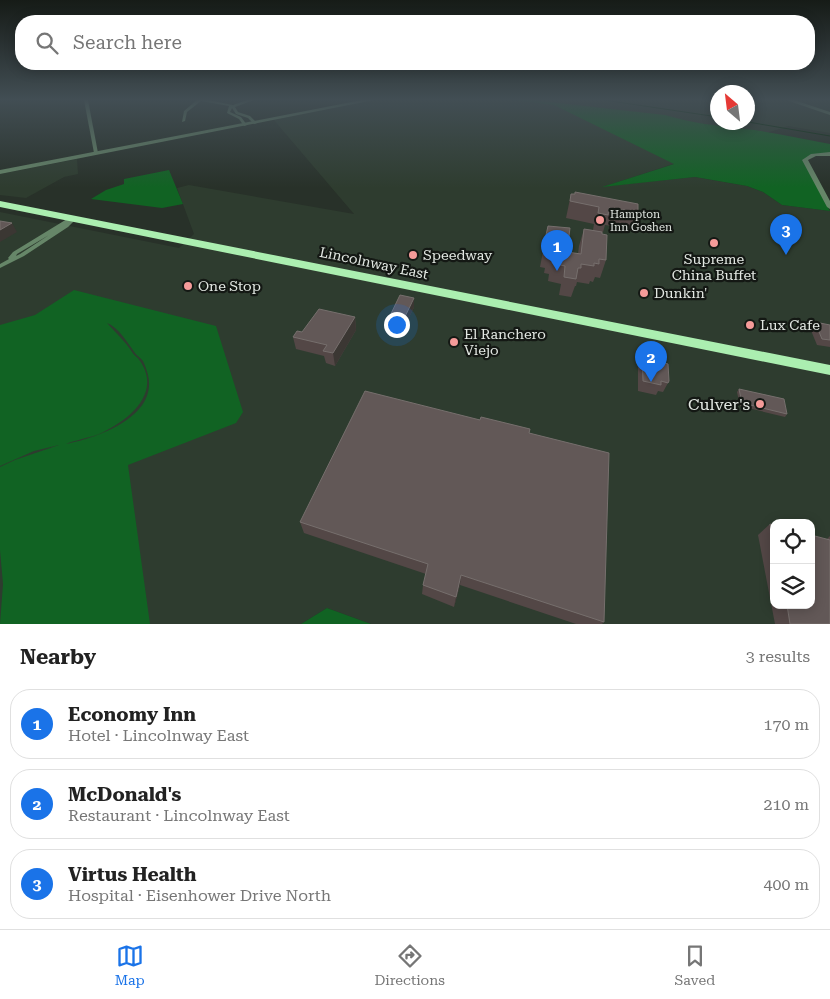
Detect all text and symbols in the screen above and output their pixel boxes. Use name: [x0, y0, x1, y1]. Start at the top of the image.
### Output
search box: [15, 15, 815, 70]
icon: search: [33, 29, 61, 57]
text: Search here: [73, 31, 182, 54]
north arrow: [710, 85, 755, 130]
place label: Hampton Inn Goshen: [610, 208, 672, 234]
marker: Hampton Inn Goshen: [594, 214, 606, 226]
pin: 3: [770, 214, 802, 255]
pin: 1: [541, 230, 573, 271]
marker: Supreme China Buffet: [708, 237, 720, 249]
street label: Lincolnway East: [318, 244, 430, 282]
place label: Speedway: [423, 247, 493, 263]
marker: Speedway: [407, 249, 419, 261]
place label: Supreme China Buffet: [672, 251, 756, 283]
place label: One Stop: [198, 278, 261, 294]
marker: One Stop: [182, 280, 194, 292]
place label: Dunkin': [654, 285, 707, 301]
marker: Dunkin': [638, 287, 650, 299]
your location: [384, 312, 410, 338]
place label: Lux Cafe: [760, 317, 820, 333]
marker: Lux Cafe: [744, 319, 756, 331]
place label: El Ranchero Viejo: [464, 326, 546, 358]
marker: El Ranchero Viejo: [448, 336, 460, 348]
pin: 2: [635, 341, 667, 382]
place label: Culver's: [688, 395, 750, 414]
marker: Culver's: [754, 398, 766, 410]
map controls: [770, 519, 815, 609]
button: locate: [770, 519, 815, 564]
button: layers: [770, 564, 815, 609]
text: Nearby: [20, 645, 96, 669]
text: 3 results: [746, 647, 810, 666]
text: Economy Inn: [68, 703, 196, 726]
text: 1: [33, 715, 41, 734]
text: 170 m: [763, 715, 809, 734]
text: Hotel · Lincolnway East: [68, 726, 249, 745]
text: McDonald's: [68, 783, 181, 806]
text: 2: [33, 795, 41, 814]
text: 210 m: [763, 795, 809, 814]
text: Restaurant · Lincolnway East: [68, 806, 290, 825]
text: Virtus Health: [68, 863, 196, 886]
text: 3: [33, 875, 41, 894]
text: 400 m: [763, 875, 809, 894]
text: Hospital · Eisenhower Drive North: [68, 886, 331, 905]
tab: Map: [115, 942, 145, 988]
tab: Directions: [374, 942, 445, 988]
tab: Saved: [675, 942, 715, 988]

